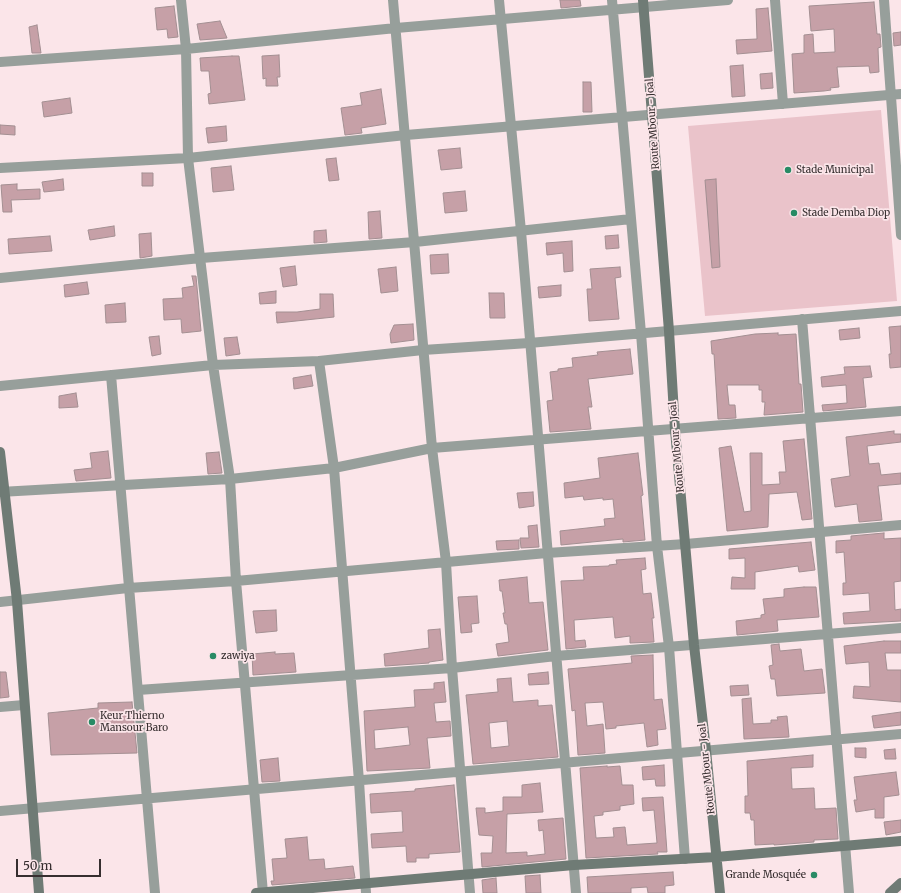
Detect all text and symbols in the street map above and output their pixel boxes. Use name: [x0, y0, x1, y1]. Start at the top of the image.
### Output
street label: Route Mbour - Joal: [644, 78, 662, 170]
place label: Stade Municipal: [796, 164, 874, 176]
marker: Stade Municipal: [783, 165, 793, 175]
place label: Stade Demba Diop: [802, 207, 890, 219]
marker: Stade Demba Diop: [789, 208, 799, 218]
street label: Route Mbour - Joal: [667, 401, 687, 493]
place label: zawiya: [221, 650, 255, 662]
marker: zawiya: [208, 651, 218, 661]
place label: Keur Thierno Mansour Baro: [100, 710, 168, 734]
marker: Keur Thierno Mansour Baro: [87, 717, 97, 727]
street label: Route Mbour - Joal: [696, 723, 718, 815]
scale bar: [18, 851, 103, 877]
text: 50 m: [23, 858, 52, 873]
place label: Grande Mosquée: [725, 869, 806, 881]
marker: Grande Mosquée: [809, 870, 819, 880]

